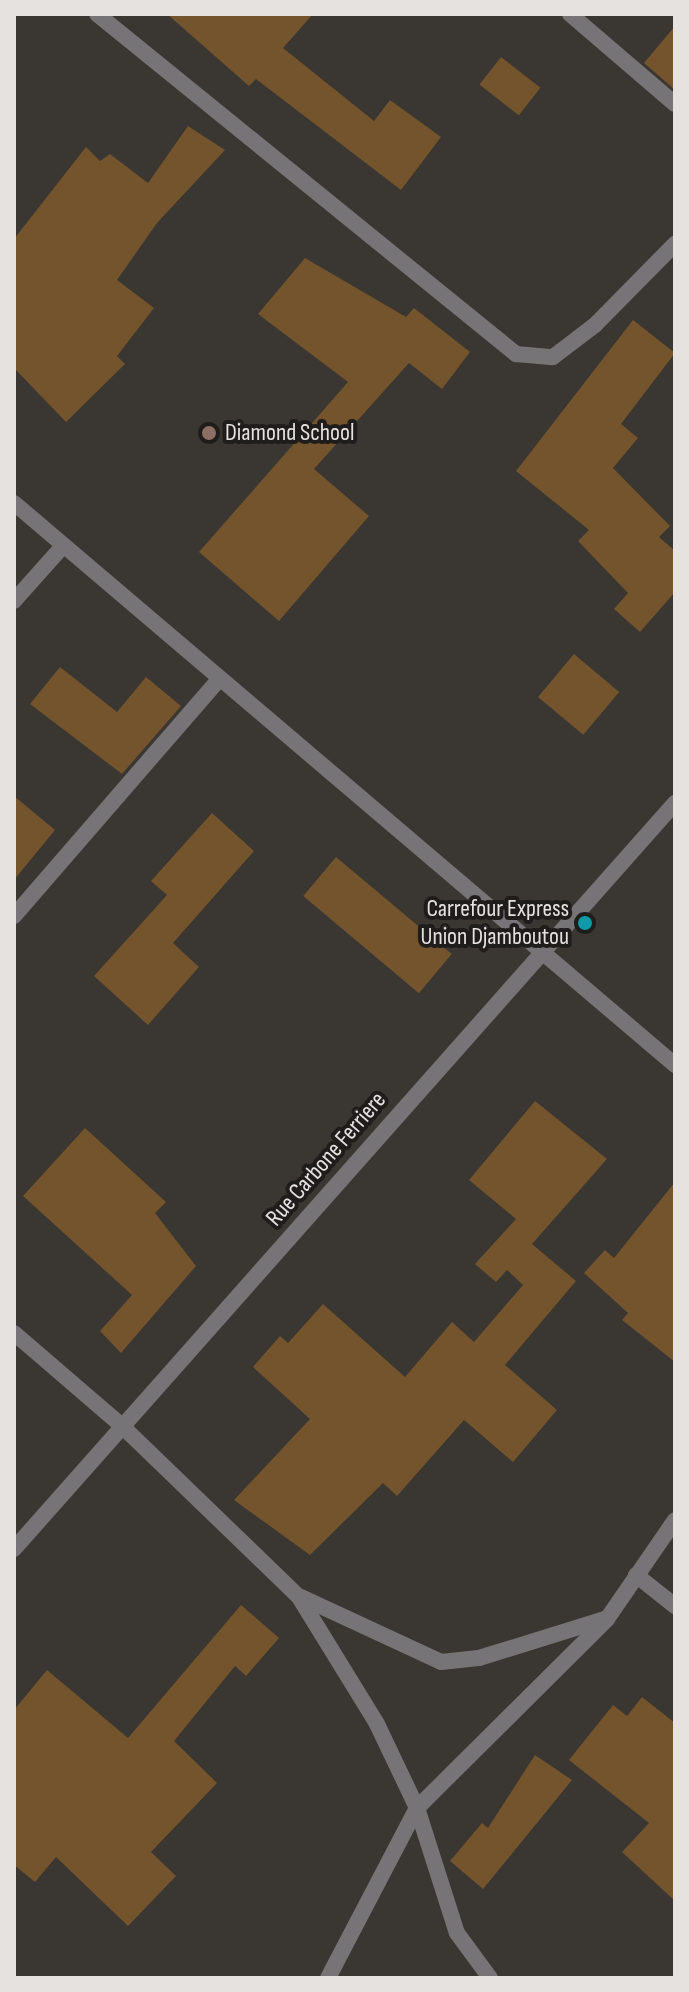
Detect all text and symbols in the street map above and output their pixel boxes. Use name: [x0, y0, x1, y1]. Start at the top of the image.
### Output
place label: Diamond School: [225, 419, 355, 447]
marker: Diamond School: [200, 424, 218, 442]
place label: Carrefour Express Union Djamboutou: [421, 895, 569, 951]
marker: Carrefour Express Union Djamboutou: [576, 914, 594, 932]
street label: Rue Carbone Ferriere: [260, 1086, 392, 1232]

